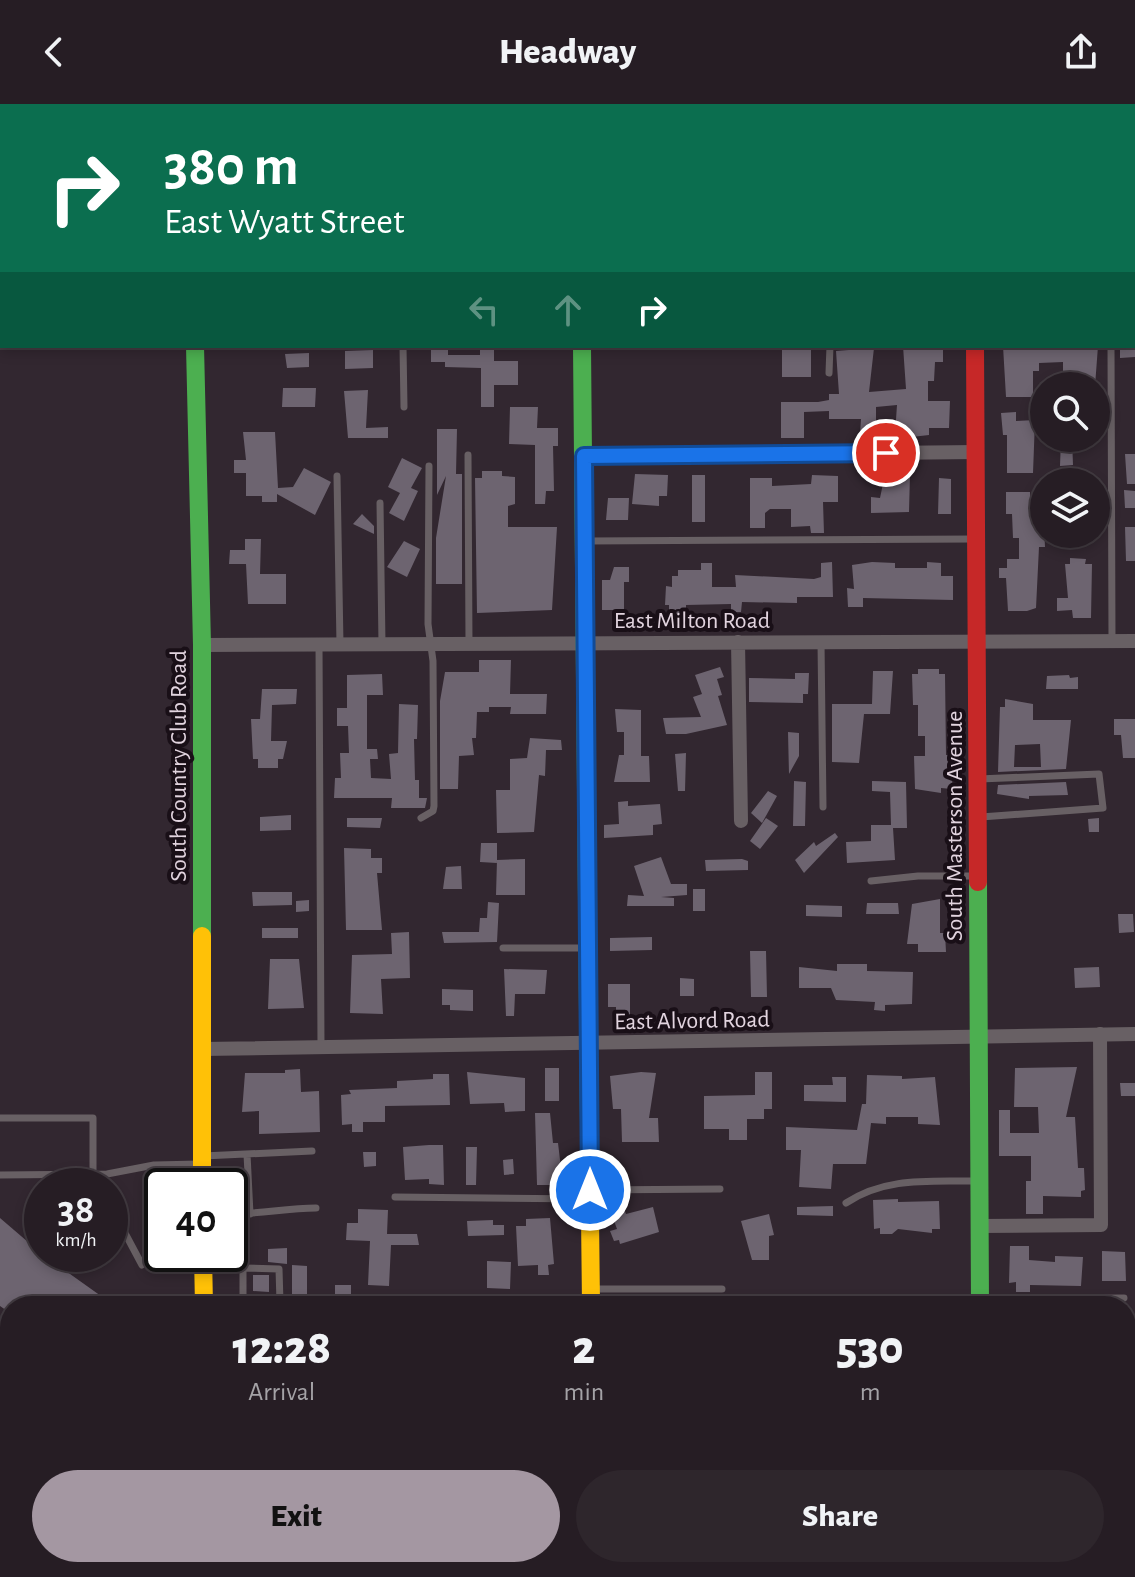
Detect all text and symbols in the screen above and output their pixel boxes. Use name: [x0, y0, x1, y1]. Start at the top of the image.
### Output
icon: back: [32, 30, 76, 74]
icon: share: [1059, 30, 1103, 74]
text: Headway: [499, 34, 636, 70]
icon: right: [32, 136, 136, 240]
text: 380 m: [164, 139, 299, 195]
text: East Wyatt Street: [164, 204, 404, 240]
icon: left: [462, 288, 506, 332]
icon: ahead: [546, 288, 590, 332]
icon: right: [630, 288, 674, 332]
map controls: [1030, 372, 1110, 548]
button: search: [1030, 372, 1110, 452]
pin: [852, 419, 920, 487]
icon: arrive: [864, 431, 908, 475]
button: layers: [1030, 468, 1110, 548]
street label: East Milton Road: [614, 609, 770, 633]
street label: South Country Club Road: [167, 650, 191, 882]
street label: South Masterson Avenue: [943, 711, 967, 941]
street label: East Alvord Road: [614, 1008, 770, 1034]
position arrow: [548, 1148, 632, 1232]
speed limit sign: 40: [144, 1168, 248, 1272]
text: 38: [58, 1190, 94, 1230]
text: km/h: [55, 1230, 97, 1250]
text: 12:28: [232, 1325, 331, 1373]
text: 2: [572, 1325, 595, 1373]
text: 530: [837, 1325, 904, 1373]
text: Arrival: [248, 1379, 315, 1405]
text: min: [564, 1379, 604, 1405]
text: m: [860, 1379, 880, 1405]
button: Exit: [32, 1470, 560, 1562]
button: Share: [576, 1470, 1104, 1562]

